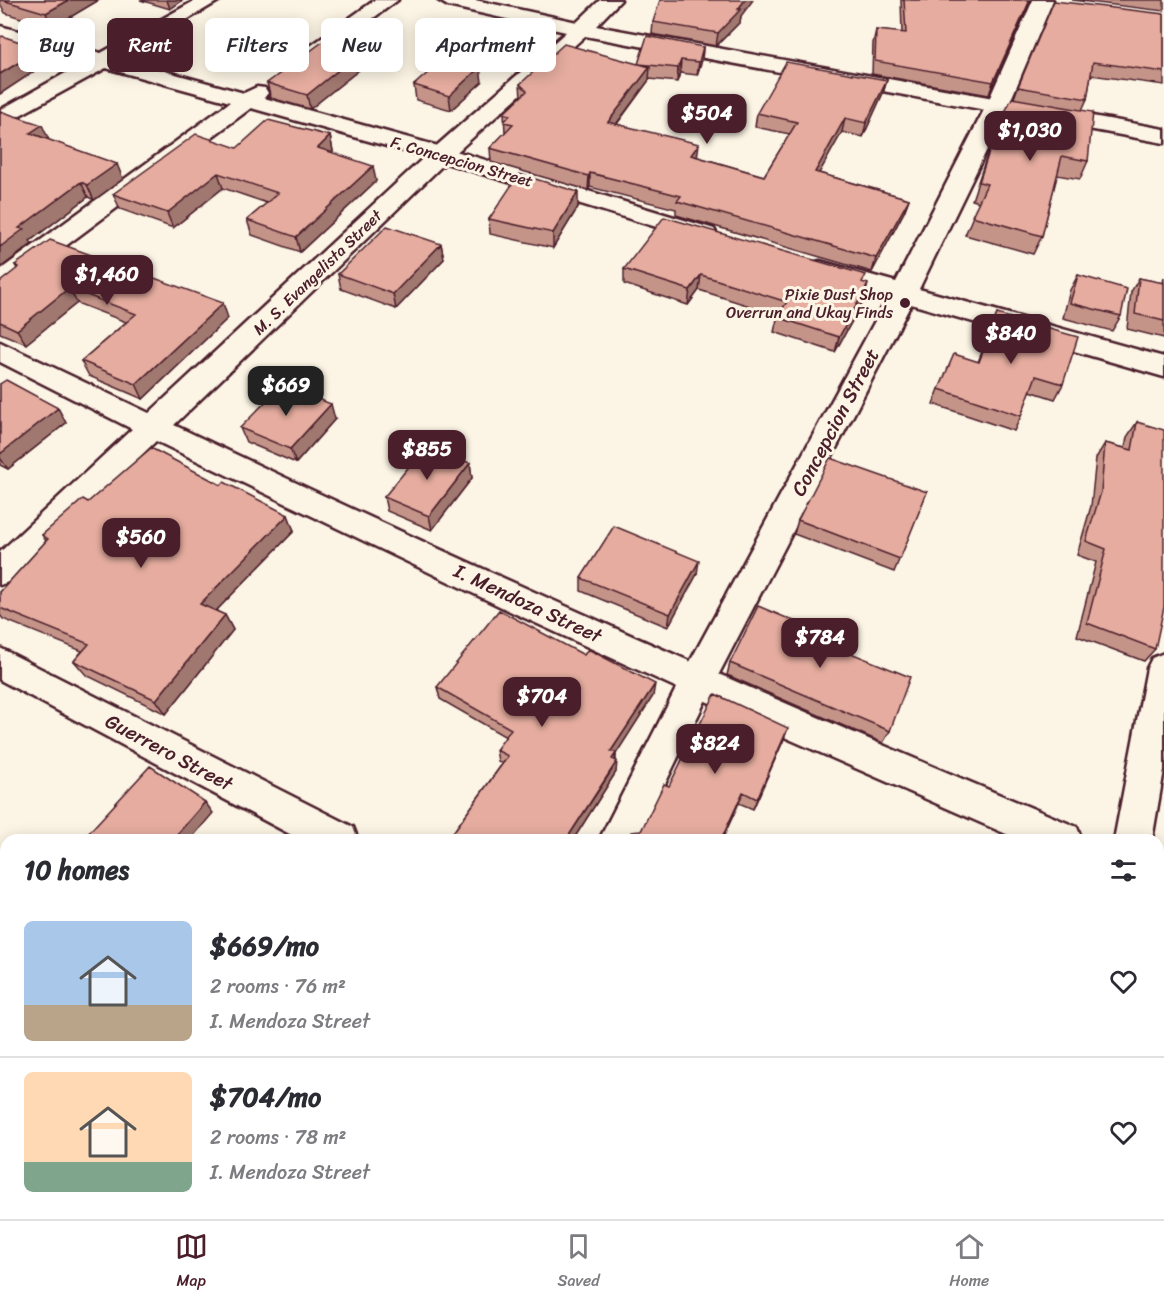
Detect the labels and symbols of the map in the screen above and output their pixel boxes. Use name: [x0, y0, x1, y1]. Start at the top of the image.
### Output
pin: $504: [671, 94, 743, 145]
pin: $1,030: [981, 111, 1079, 162]
street label: F. Concepcion Street: [387, 127, 536, 196]
street label: M. S. Evangelista Street: [246, 202, 389, 342]
pin: $1,460: [58, 255, 156, 306]
place label: Pixie Dust Shop Overrun and Ukay Finds: [726, 280, 894, 327]
marker: Pixie Dust Shop Overrun and Ukay Finds: [898, 296, 912, 310]
pin: $840: [975, 314, 1047, 365]
street label: Concepcion Street: [782, 342, 889, 503]
pin: $669: [250, 366, 322, 417]
pin: $855: [391, 430, 463, 481]
pin: $560: [105, 518, 177, 569]
street label: I. Mendoza Street: [447, 553, 609, 654]
pin: $784: [784, 618, 856, 669]
pin: $704: [506, 677, 578, 728]
street label: Guerrero Street: [99, 704, 240, 801]
pin: $824: [679, 724, 751, 775]

